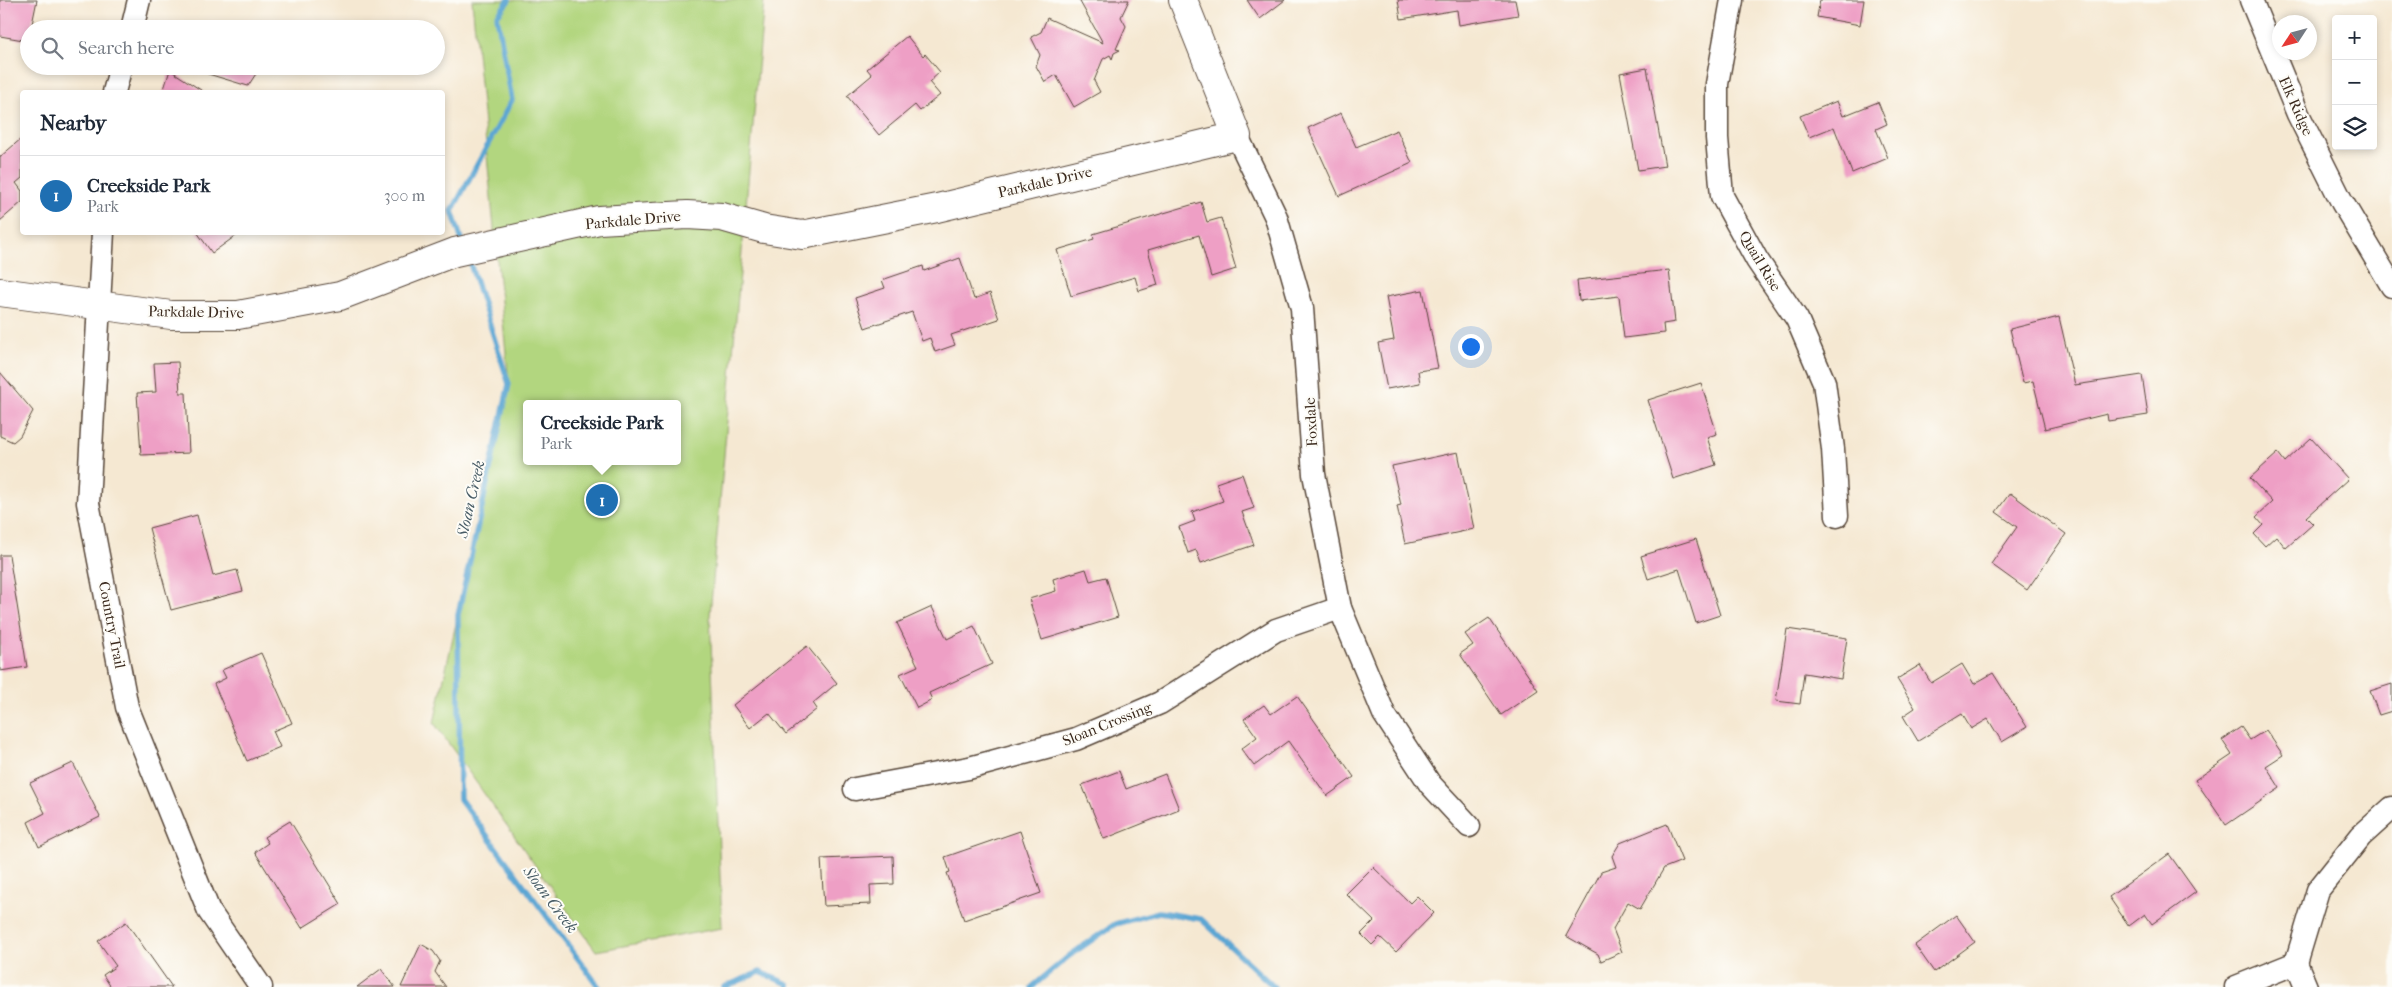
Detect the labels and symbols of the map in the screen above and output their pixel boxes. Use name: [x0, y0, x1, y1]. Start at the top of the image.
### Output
north arrow: [2272, 15, 2317, 60]
street label: Elk Ridge: [2275, 74, 2317, 139]
street label: Parkdale Drive: [996, 162, 1094, 202]
street label: Parkdale Drive: [584, 207, 682, 233]
street label: Quail Rise: [1735, 228, 1785, 295]
street label: Parkdale Drive: [148, 302, 245, 322]
your location: [1458, 334, 1484, 360]
street label: Foxdale: [1301, 396, 1321, 447]
water label: Sloan Creek: [452, 459, 489, 541]
pin: 1: [586, 481, 618, 519]
street label: Country Trail: [95, 580, 129, 670]
street label: Sloan Crossing: [1060, 698, 1155, 750]
water label: Sloan Creek: [519, 861, 582, 937]

